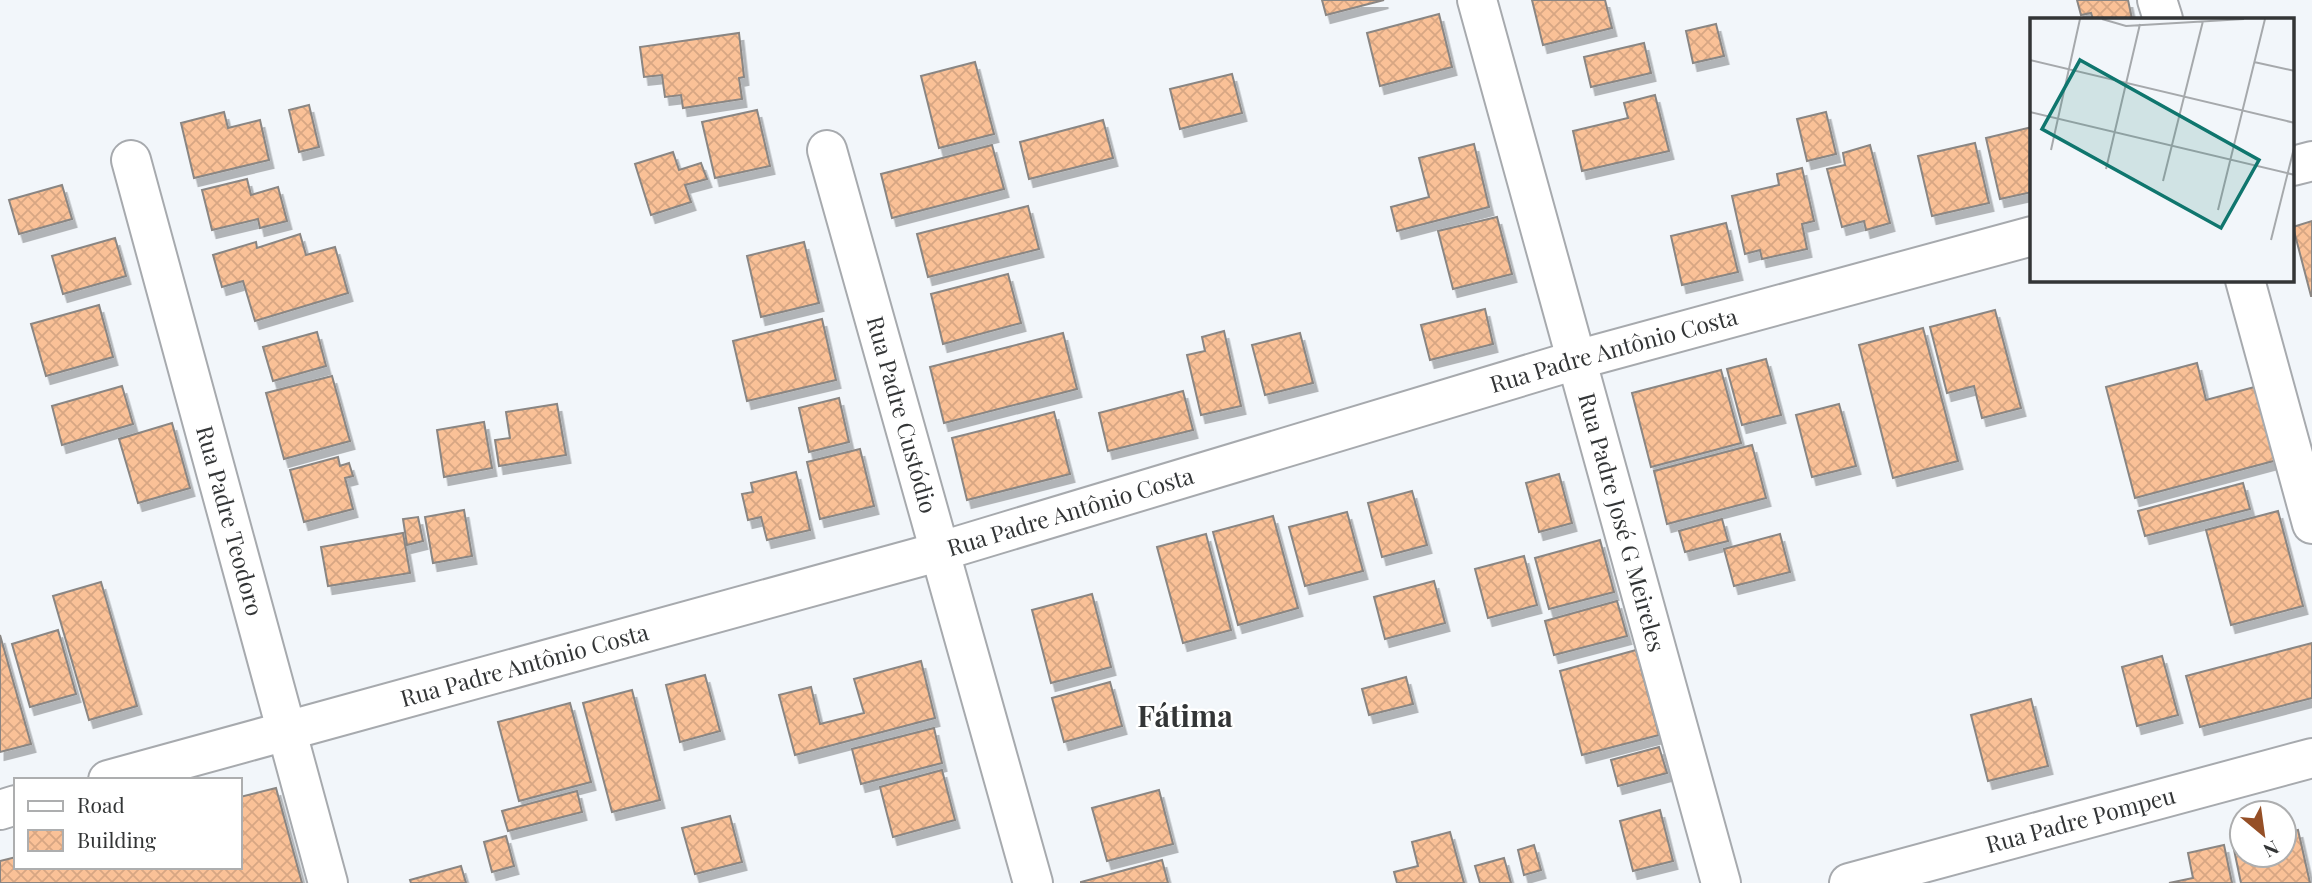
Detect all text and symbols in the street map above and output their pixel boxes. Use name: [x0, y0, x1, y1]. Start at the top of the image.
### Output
inset map: [2030, 18, 2294, 282]
street label: Rua Padre Antônio Costa: [1486, 300, 1741, 399]
street label: Rua Padre Custódio: [860, 312, 945, 516]
street label: Rua Padre José G Meireles: [1572, 389, 1673, 655]
street label: Rua Padre Teodoro: [190, 422, 271, 619]
street label: Rua Padre Antônio Costa: [943, 459, 1197, 562]
street label: Rua Padre Antônio Costa: [397, 615, 652, 713]
district label: Fátima: [1137, 695, 1233, 735]
legend: [14, 778, 242, 869]
street label: Rua Padre Pompeu: [1982, 779, 2179, 859]
text: Road: [77, 790, 125, 818]
north arrow: [2228, 799, 2298, 869]
text: Building: [77, 825, 156, 853]
text: N: [2259, 835, 2284, 865]

